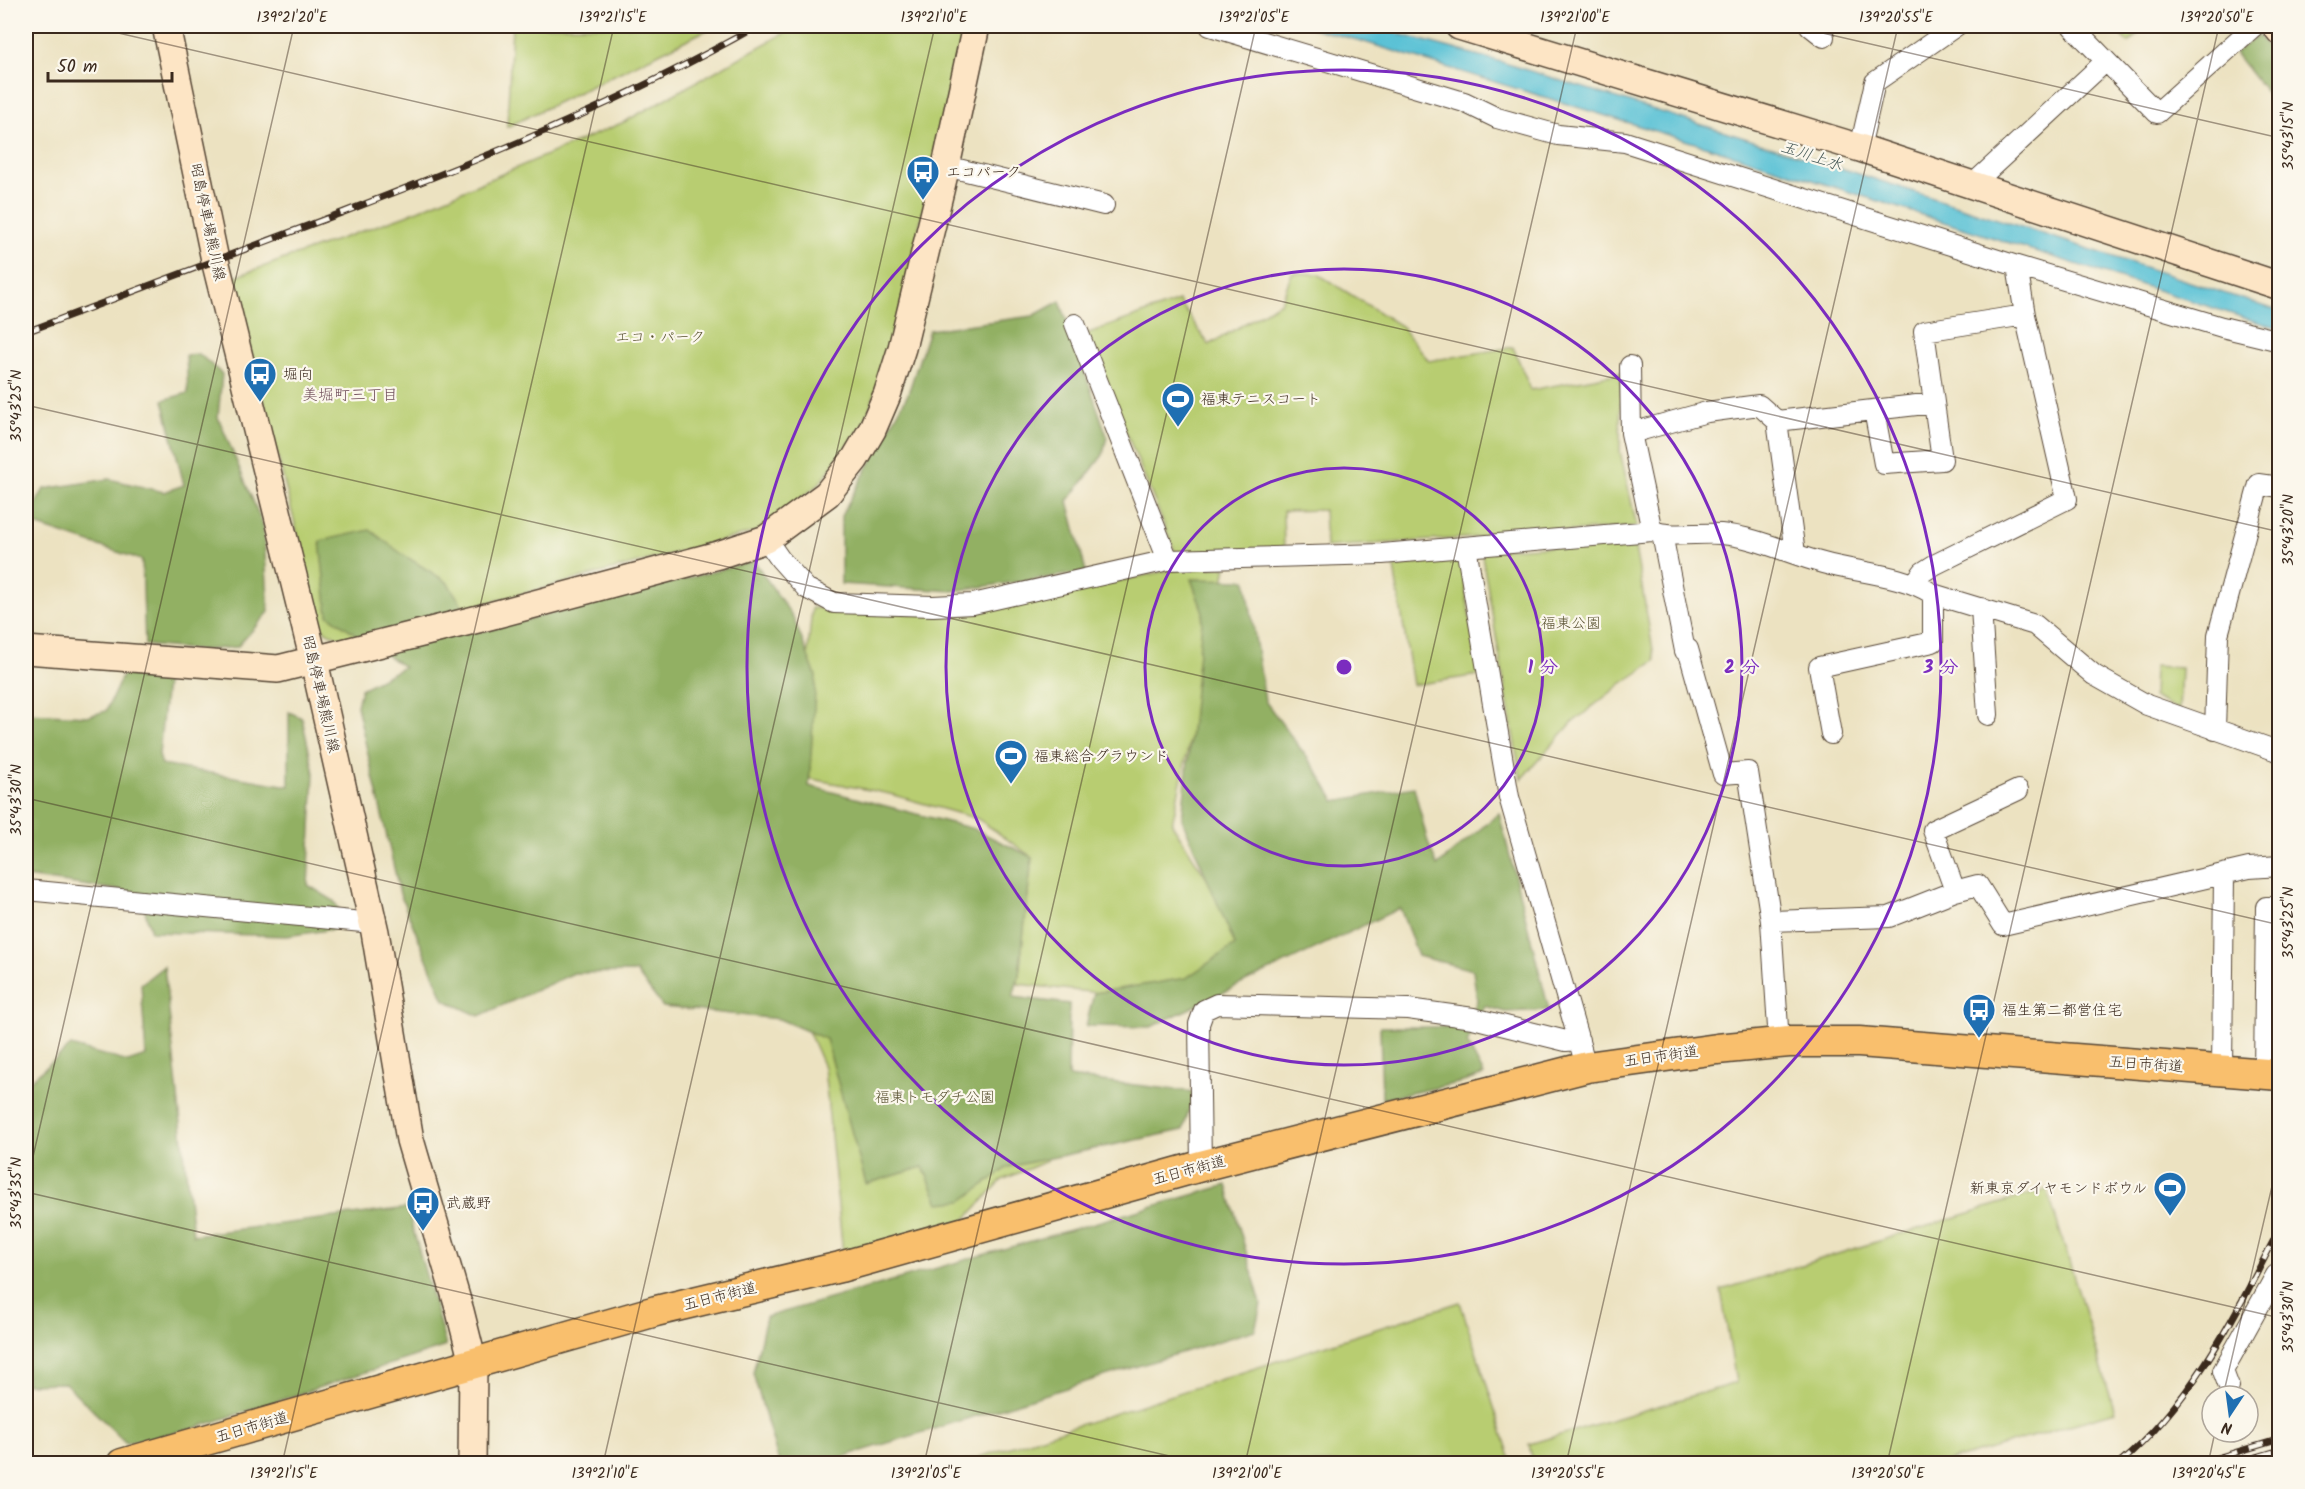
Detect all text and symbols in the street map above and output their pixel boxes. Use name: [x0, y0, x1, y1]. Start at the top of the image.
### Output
text: 139°21'20"E: [256, 6, 329, 30]
text: 139°21'15"E: [579, 6, 648, 30]
text: 139°21'10"E: [900, 6, 969, 30]
text: 139°21'05"E: [1219, 6, 1291, 30]
text: 139°21'00"E: [1540, 6, 1611, 30]
text: 139°20'55"E: [1859, 6, 1934, 30]
text: 139°20'50"E: [2180, 6, 2255, 30]
scale bar: [48, 45, 172, 83]
text: 50 m: [57, 53, 97, 82]
text: 35°43'15"N: [2277, 102, 2301, 170]
water label: 玉川上水: [1777, 135, 1846, 178]
bus stop icon: エコパーク: [905, 154, 941, 201]
street label: 昭島停車場熊川線: [183, 161, 231, 283]
place label: エコパーク: [946, 161, 1021, 185]
park label: エコ・パーク: [615, 326, 705, 350]
bus stop icon: 堀向: [242, 356, 278, 403]
place label: 堀向: [283, 363, 313, 387]
text: 35°43'25"N: [5, 370, 29, 442]
sports icon: 福東テニスコート: [1160, 381, 1196, 428]
district label: 美堀町三丁目: [302, 383, 398, 408]
place label: 福東テニスコート: [1201, 388, 1321, 412]
text: 35°43'20"N: [2277, 494, 2301, 566]
park label: 福東公園: [1541, 612, 1601, 636]
street label: 昭島停車場熊川線: [295, 633, 345, 755]
text: 1 分: [1528, 654, 1558, 683]
text: 2 分: [1724, 654, 1760, 683]
text: 3 分: [1923, 654, 1958, 683]
centre of rings: [1334, 657, 1354, 677]
sports icon: 福東総合グラウンド: [993, 738, 1029, 785]
place label: 福東総合グラウンド: [1034, 745, 1169, 769]
text: 35°43'30"N: [5, 764, 29, 836]
text: 35°43'25"N: [2277, 887, 2301, 959]
bus stop icon: 福生第二都営住宅: [1961, 992, 1997, 1039]
place label: 福生第二都営住宅: [2002, 999, 2122, 1023]
street label: 五日市街道: [1622, 1040, 1700, 1074]
street label: 五日市街道: [2108, 1050, 2184, 1080]
park label: 福東トモダチ公園: [875, 1086, 995, 1110]
street label: 五日市街道: [1150, 1150, 1229, 1192]
text: 35°43'35"N: [5, 1157, 29, 1229]
sports icon: 新東京ダイヤモンドボウル: [2152, 1170, 2188, 1217]
place label: 新東京ダイヤモンドボウル: [1970, 1177, 2147, 1201]
bus stop icon: 武蔵野: [405, 1185, 441, 1232]
place label: 武蔵野: [446, 1192, 491, 1216]
street label: 五日市街道: [681, 1276, 760, 1318]
text: 35°43'30"N: [2277, 1281, 2301, 1353]
north arrow: [2200, 1384, 2260, 1444]
street label: 五日市街道: [213, 1406, 292, 1450]
text: N: [2219, 1414, 2235, 1440]
text: 139°21'15"E: [250, 1462, 319, 1486]
text: 139°21'10"E: [571, 1462, 640, 1486]
text: 139°21'05"E: [891, 1462, 963, 1486]
text: 139°21'00"E: [1212, 1462, 1283, 1486]
text: 139°20'55"E: [1531, 1462, 1606, 1486]
text: 139°20'50"E: [1851, 1462, 1926, 1486]
text: 139°20'45"E: [2172, 1462, 2247, 1486]

